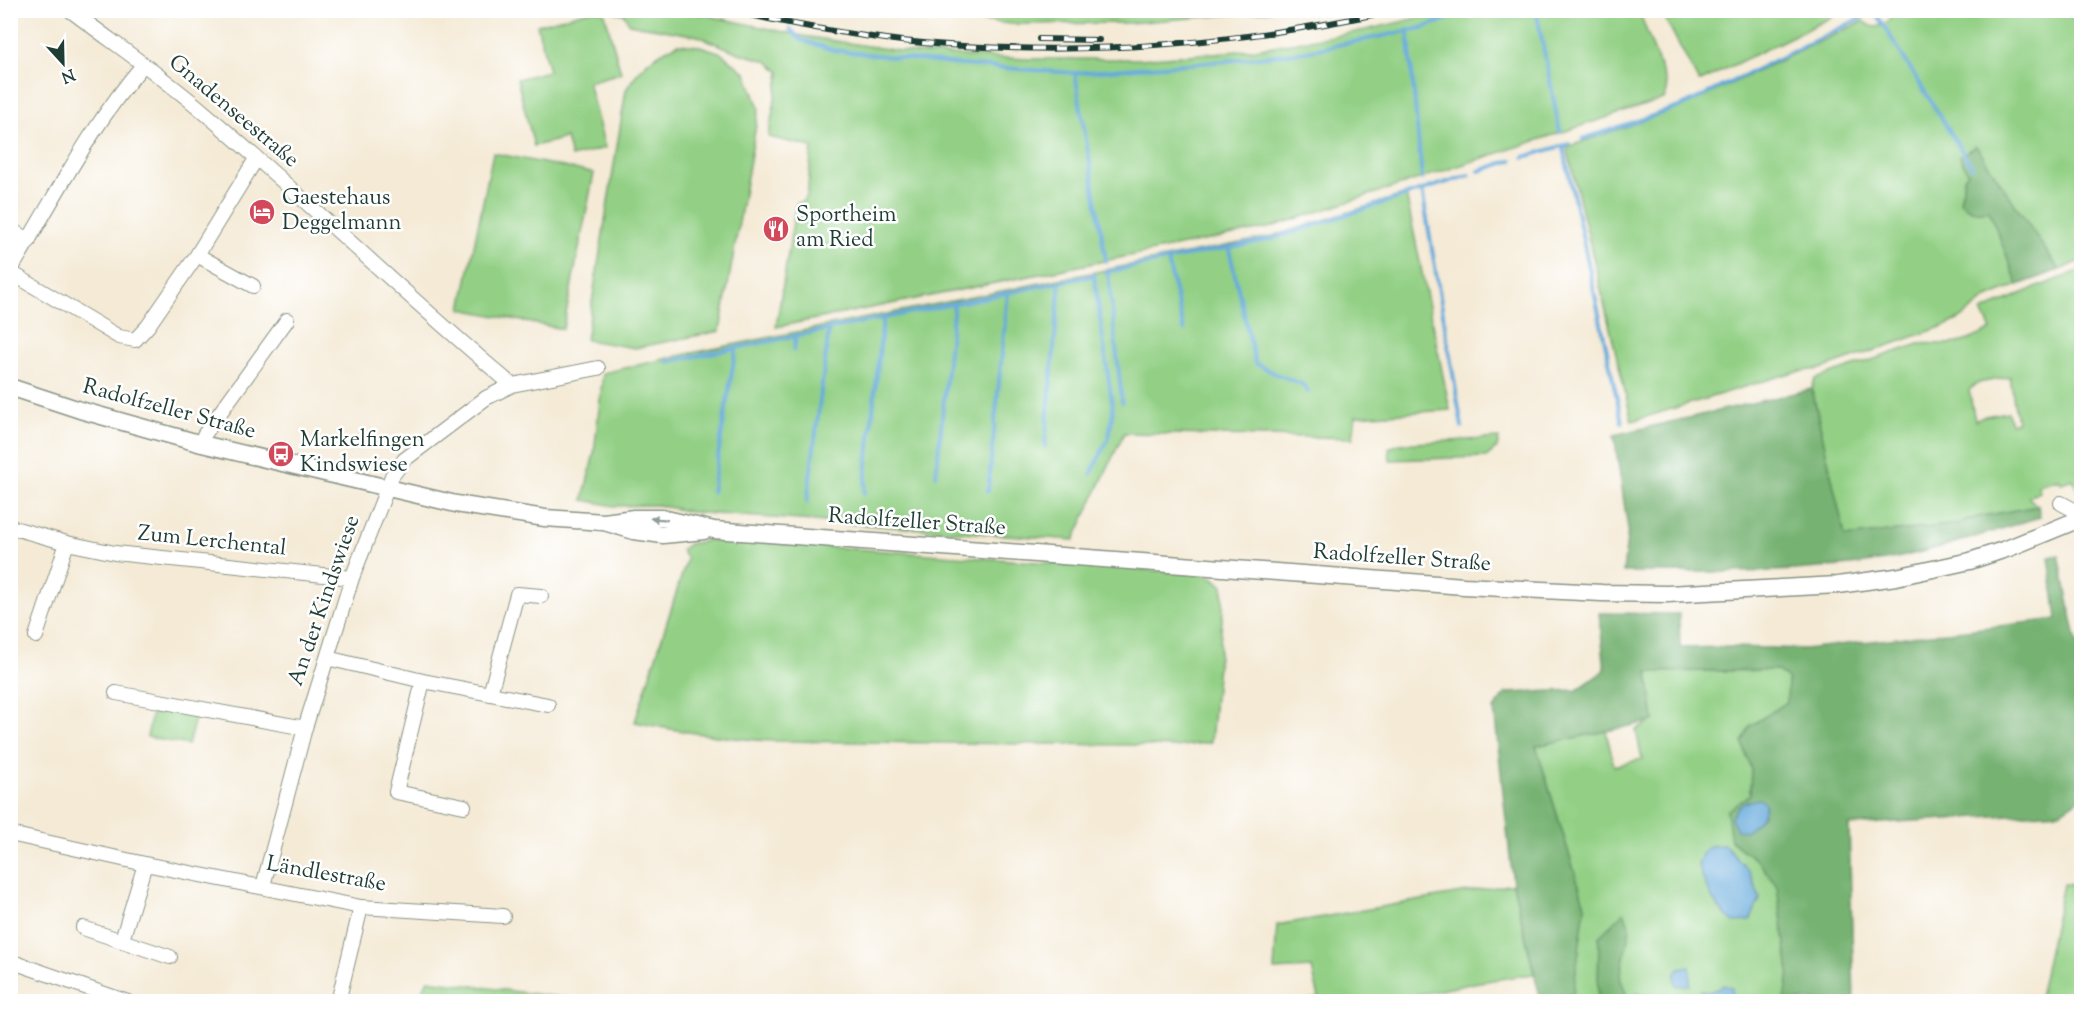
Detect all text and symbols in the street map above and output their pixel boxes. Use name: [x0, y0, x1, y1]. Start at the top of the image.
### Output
north arrow: [33, 33, 93, 93]
street label: Gnadenseestraße: [161, 48, 305, 176]
text: N: [57, 62, 78, 88]
place label: Gaestehaus Deggelmann: [282, 183, 402, 240]
hotel icon: Gaestehaus Deggelmann: [247, 197, 277, 227]
place label: Sportheim am Ried: [796, 200, 897, 257]
restaurant icon: Sportheim am Ried: [761, 214, 791, 244]
street label: Radolfzeller Straße: [79, 372, 259, 448]
place label: Markelfingen Kindswiese: [300, 425, 425, 482]
bus stop icon: Markelfingen Kindswiese: [266, 439, 296, 469]
street label: Radolfzeller Straße: [827, 501, 1007, 545]
street label: An der Kindswiese: [281, 511, 369, 691]
one-way arrow: [650, 514, 669, 523]
street label: Zum Lerchental: [136, 518, 288, 566]
street label: Radolfzeller Straße: [1312, 537, 1492, 581]
street label: Ländlestraße: [264, 849, 388, 901]

